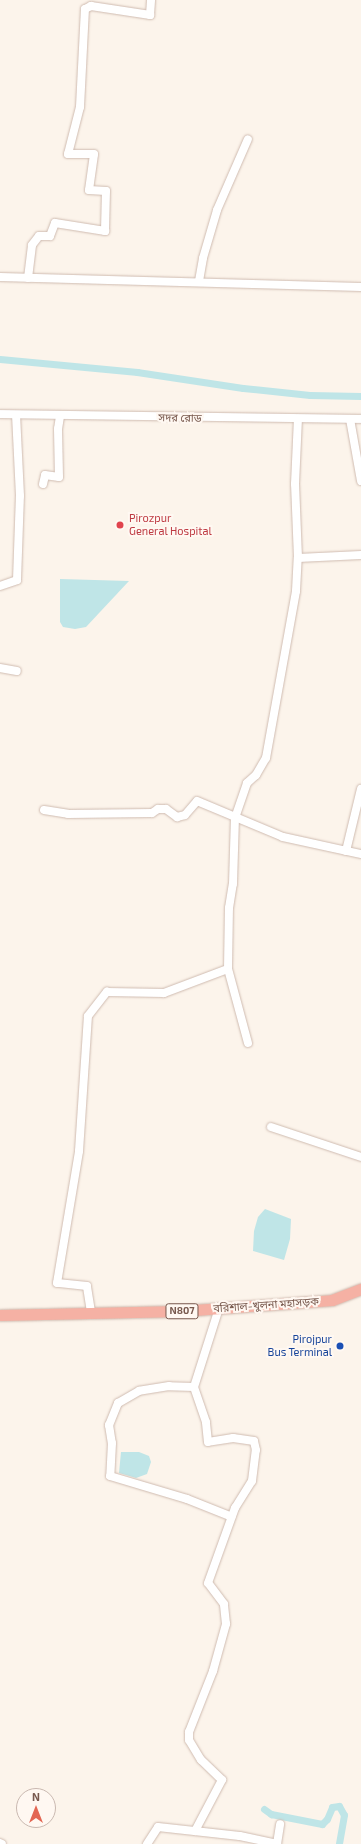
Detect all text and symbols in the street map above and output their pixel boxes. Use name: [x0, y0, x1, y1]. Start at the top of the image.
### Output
street label: সদর রোড: [158, 411, 202, 425]
place label: Pirozpur General Hospital: [129, 512, 212, 538]
marker: Pirozpur General Hospital: [114, 519, 126, 531]
street label: বরিশাল-খুলনা মহাসড়ক: [213, 1295, 319, 1315]
road number: N807: [165, 1303, 199, 1319]
place label: Pirojpur Bus Terminal: [267, 1333, 332, 1359]
marker: Pirojpur Bus Terminal: [335, 1341, 345, 1351]
north arrow: [16, 1788, 56, 1828]
text: N: [32, 1790, 40, 1803]

